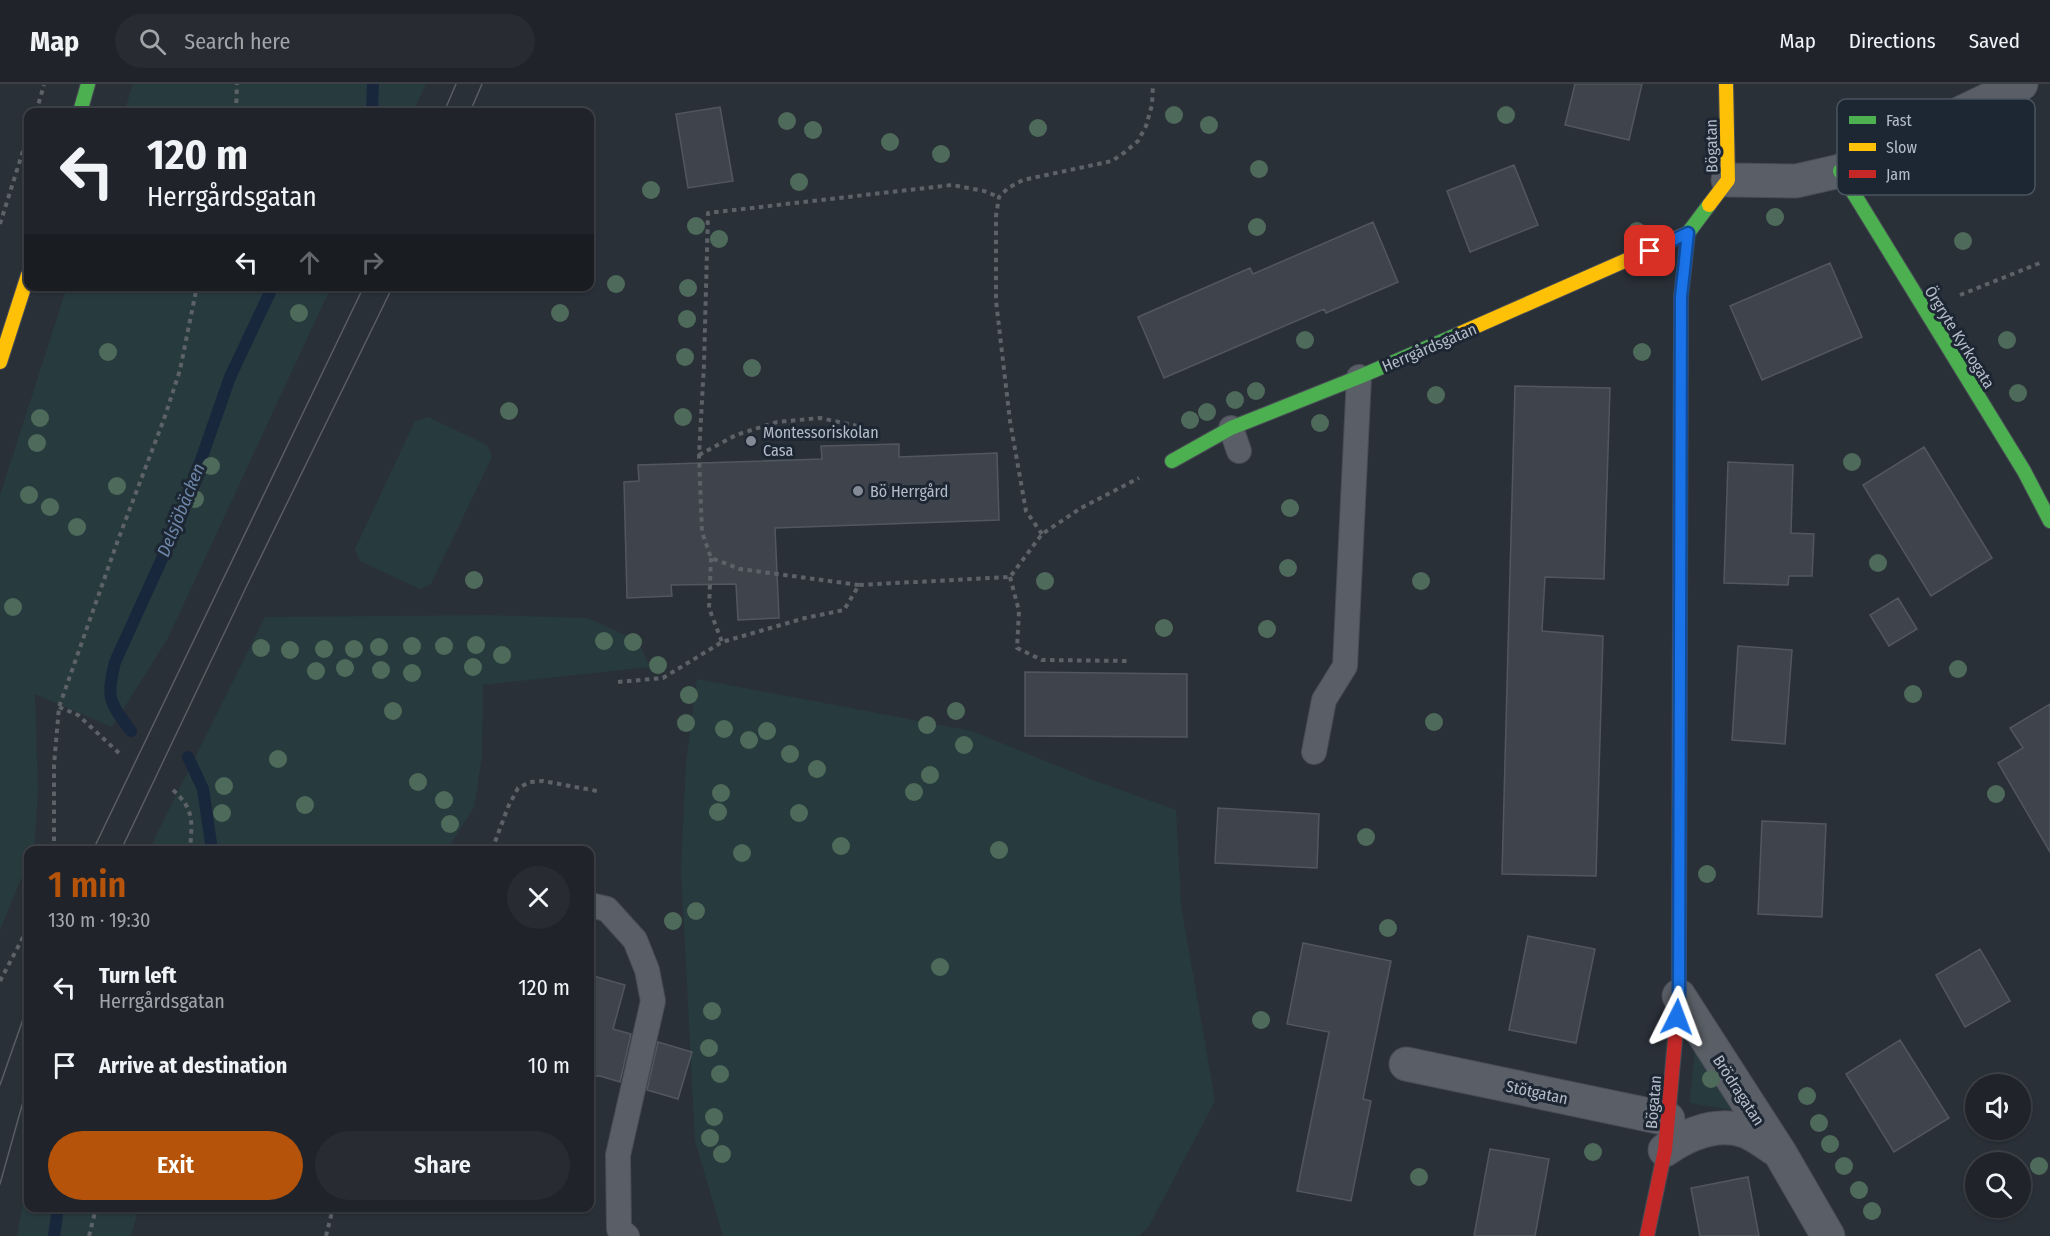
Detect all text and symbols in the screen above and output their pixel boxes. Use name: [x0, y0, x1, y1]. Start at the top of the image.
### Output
search box: [115, 14, 535, 68]
text: Map: [30, 25, 79, 58]
icon: search: [136, 25, 169, 58]
text: Search here: [184, 28, 290, 55]
text: Map: [1779, 28, 1816, 54]
text: Directions: [1849, 28, 1936, 54]
text: Saved: [1969, 28, 2020, 54]
legend: [1837, 99, 2035, 195]
text: Fast: [1886, 111, 1913, 130]
street label: Bögatan: [1702, 119, 1721, 173]
text: 120 m: [147, 130, 248, 180]
icon: left: [48, 132, 126, 210]
text: Slow: [1886, 138, 1917, 157]
text: Jam: [1886, 165, 1911, 184]
text: Herrgårdsgatan: [147, 181, 317, 213]
pin: [1624, 225, 1675, 276]
icon: arrive: [1633, 234, 1666, 267]
icon: left: [230, 246, 263, 279]
icon: ahead: [293, 246, 326, 279]
icon: right: [356, 246, 389, 279]
street label: Örgryte Kyrkogata: [1920, 283, 1999, 392]
street label: Herrgårdsgatan: [1379, 319, 1479, 376]
place label: Montessoriskolan Casa: [763, 423, 879, 460]
marker: Montessoriskolan Casa: [744, 434, 758, 448]
water label: Delsjöbäcken: [152, 460, 210, 560]
place label: Bö Herrgård: [870, 482, 948, 501]
marker: Bö Herrgård: [851, 484, 865, 498]
text: 1 min: [48, 863, 126, 907]
button: close: [507, 866, 570, 929]
text: 130 m · 19:30: [48, 908, 150, 932]
text: Turn left: [99, 962, 177, 989]
icon: left: [48, 971, 81, 1004]
text: 120 m: [518, 974, 570, 1001]
position arrow: [1645, 985, 1709, 1049]
text: Herrgårdsgatan: [99, 989, 225, 1013]
icon: arrive: [48, 1049, 81, 1082]
text: Arrive at destination: [99, 1052, 287, 1079]
text: 10 m: [528, 1052, 570, 1079]
street label: Brödragatan: [1709, 1052, 1768, 1129]
map controls: [1965, 1074, 2031, 1218]
button: sound: [1965, 1074, 2031, 1140]
street label: Bögatan: [1642, 1075, 1665, 1130]
street label: Stötgatan: [1504, 1077, 1570, 1108]
button: Exit: [48, 1131, 303, 1200]
button: Share: [315, 1131, 570, 1200]
button: search: [1965, 1152, 2031, 1218]

